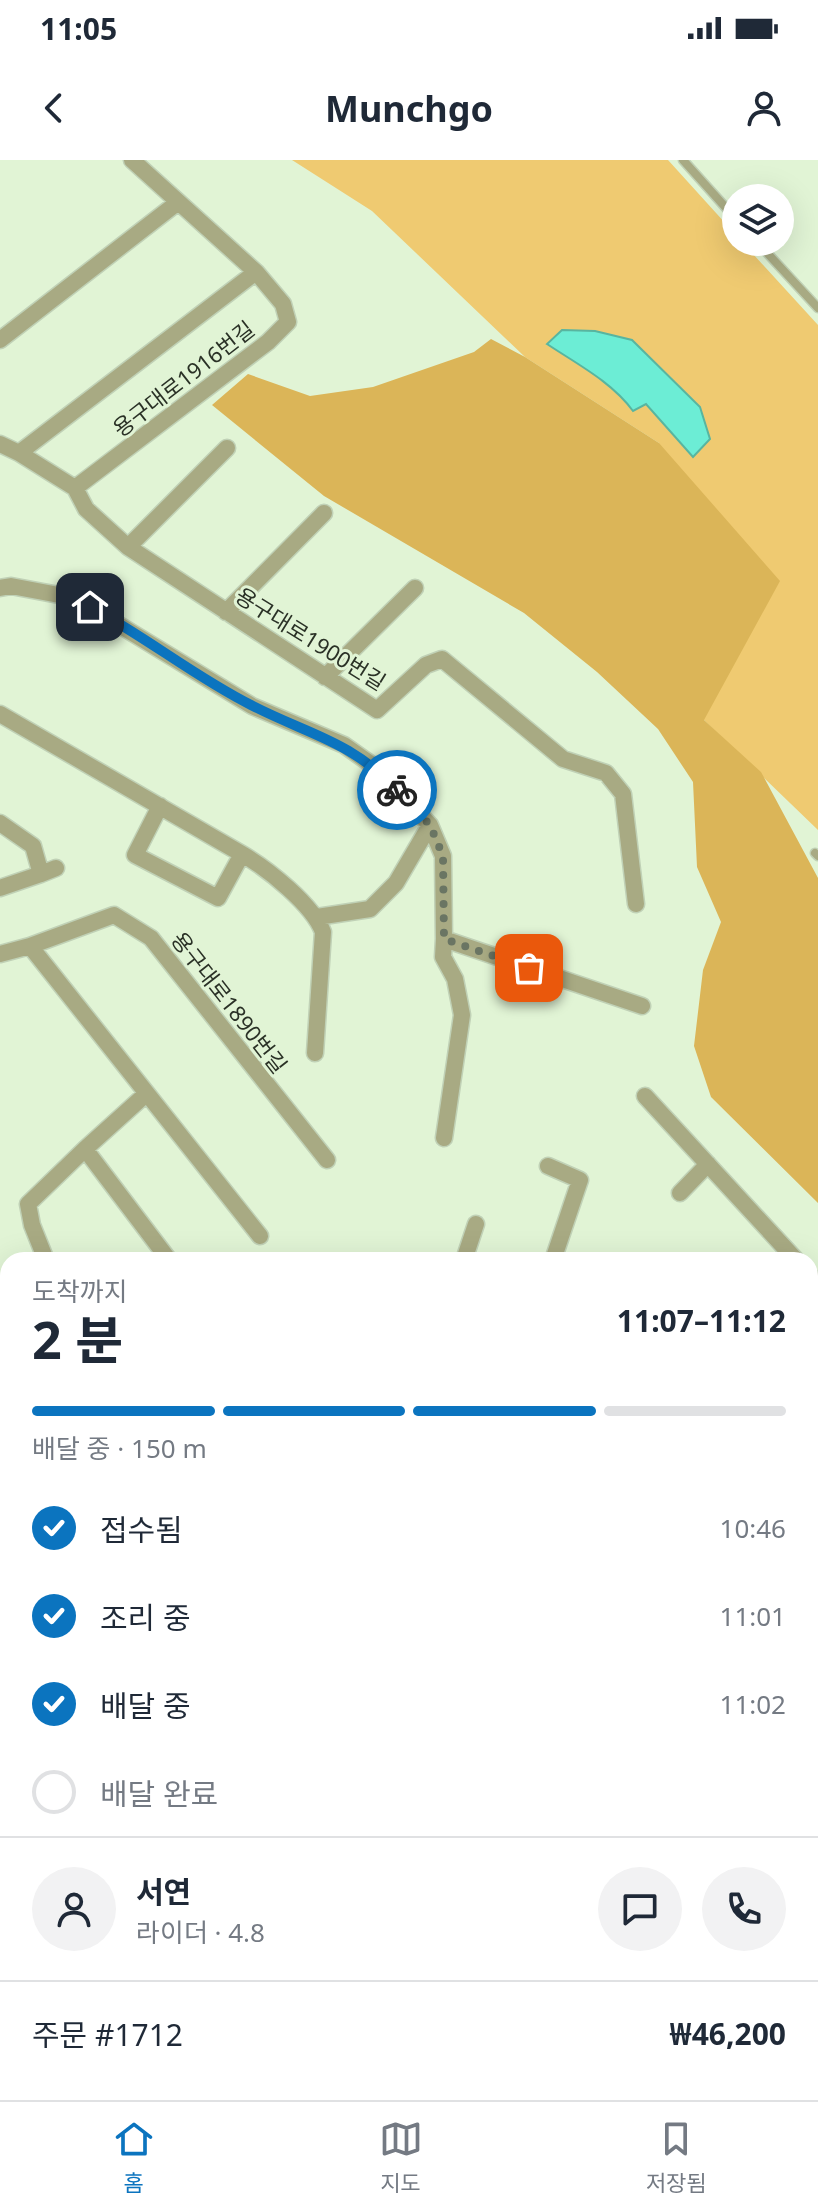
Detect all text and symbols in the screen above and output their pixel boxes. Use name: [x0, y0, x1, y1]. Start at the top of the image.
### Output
text: 11:05: [40, 8, 117, 49]
text: Munchgo: [325, 84, 493, 133]
icon: back: [32, 86, 76, 130]
icon: person: [742, 86, 786, 130]
map controls: [722, 184, 794, 256]
button: layers: [722, 184, 794, 256]
street label: 용구대로1916번길: [106, 313, 260, 443]
pin: [56, 573, 124, 641]
street label: 용구대로1900번길: [230, 580, 392, 696]
icon: home: [68, 585, 112, 629]
courier: [357, 750, 437, 830]
icon: bike: [375, 768, 419, 812]
street label: 용구대로1890번길: [165, 925, 295, 1079]
pin: [495, 934, 563, 1002]
icon: bag: [507, 946, 551, 990]
text: 도착까지: [32, 1273, 128, 1309]
text: 11:07–11:12: [617, 1300, 786, 1341]
text: 2 분: [32, 1303, 123, 1374]
text: 배달 중 · 150 m: [32, 1430, 207, 1466]
icon: check: [32, 1506, 76, 1550]
text: 접수됨: [100, 1509, 183, 1550]
text: 10:46: [720, 1510, 786, 1546]
icon: check: [32, 1594, 76, 1638]
text: 조리 중: [100, 1597, 191, 1638]
text: 11:01: [720, 1598, 786, 1634]
icon: check: [32, 1682, 76, 1726]
text: 배달 중: [100, 1685, 191, 1726]
text: 11:02: [720, 1686, 786, 1722]
text: 배달 완료: [100, 1773, 218, 1814]
button: person: [32, 1867, 116, 1951]
button: chat: [598, 1867, 682, 1951]
button: phone: [702, 1867, 786, 1951]
text: 서연: [136, 1871, 191, 1912]
text: 라이더 · 4.8: [136, 1914, 265, 1950]
text: ₩46,200: [670, 2013, 786, 2054]
text: 주문 #1712: [32, 2014, 183, 2055]
tab: 홈: [112, 2117, 156, 2197]
tab: 지도: [379, 2117, 423, 2197]
tab: 저장됨: [646, 2117, 706, 2197]

